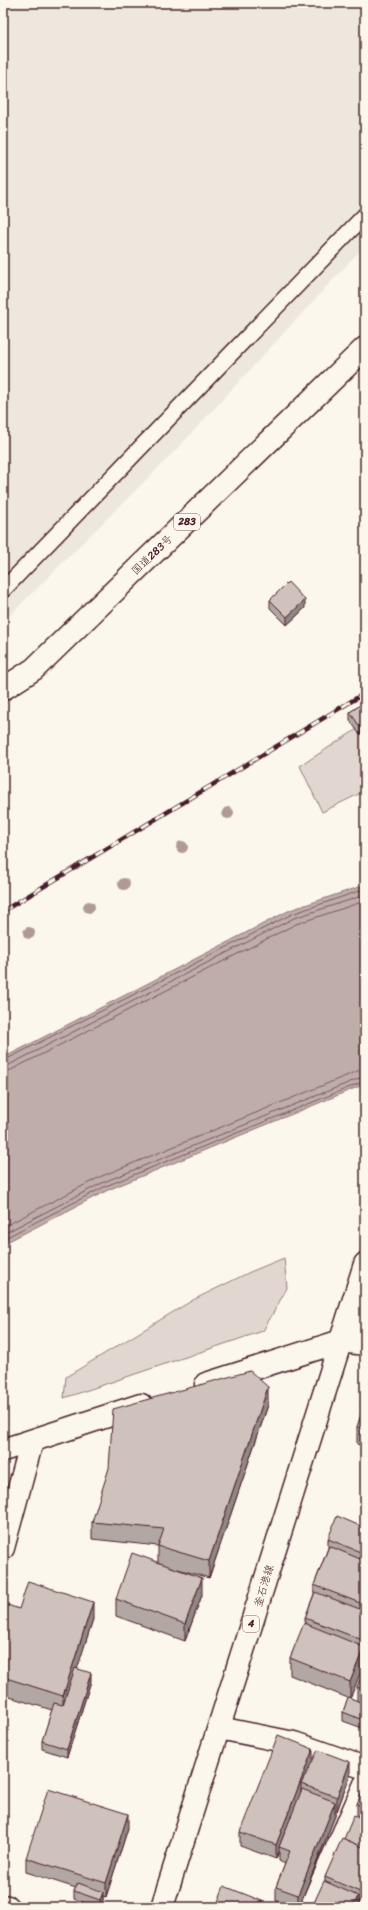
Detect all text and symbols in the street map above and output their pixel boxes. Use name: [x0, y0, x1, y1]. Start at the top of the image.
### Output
road number: 283: [174, 514, 200, 530]
street label: 国道283号: [127, 530, 177, 580]
street label: 釜石港線: [248, 1562, 280, 1610]
road number: 4: [243, 1616, 259, 1632]

